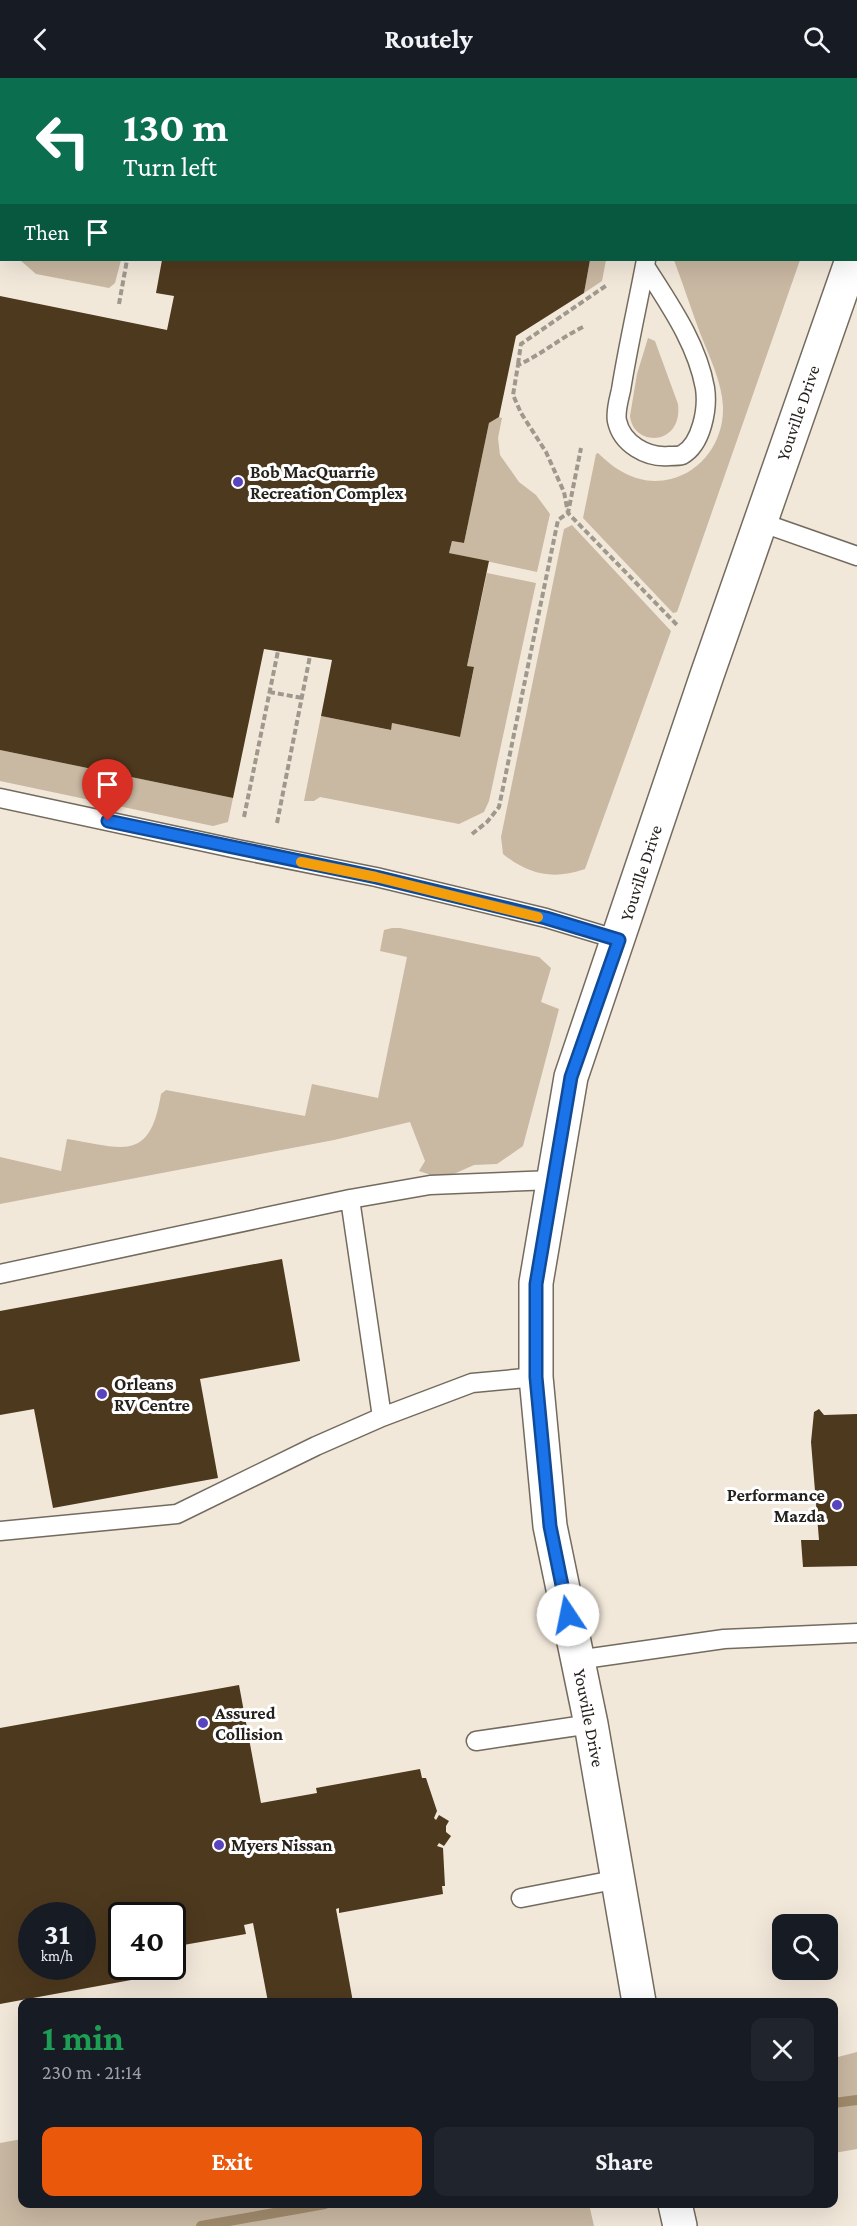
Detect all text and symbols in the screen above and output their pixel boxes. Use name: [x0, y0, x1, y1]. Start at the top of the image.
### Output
icon: back: [24, 23, 57, 56]
icon: search: [800, 23, 833, 56]
text: Routely: [384, 24, 473, 54]
icon: left: [24, 102, 102, 180]
text: 130 m: [123, 103, 228, 150]
text: Turn left: [123, 152, 217, 182]
icon: arrive: [81, 216, 114, 249]
text: Then: [24, 220, 69, 245]
street label: Youville Drive: [772, 363, 824, 463]
place label: Bob MacQuarrie Recreation Complex: [250, 462, 405, 503]
marker: Bob MacQuarrie Recreation Complex: [231, 475, 245, 489]
pin: [82, 759, 133, 821]
icon: arrive: [91, 768, 124, 801]
street label: Youville Drive: [616, 822, 666, 924]
place label: Orleans RV Centre: [114, 1374, 190, 1415]
marker: Orleans RV Centre: [95, 1387, 109, 1401]
place label: Performance Mazda: [727, 1485, 825, 1526]
marker: Performance Mazda: [830, 1498, 844, 1512]
position arrow: [536, 1583, 600, 1647]
street label: Youville Drive: [570, 1667, 608, 1769]
place label: Assured Collision: [214, 1703, 284, 1744]
marker: Assured Collision: [196, 1716, 210, 1730]
place label: Myers Nissan: [231, 1835, 333, 1855]
marker: Myers Nissan: [212, 1838, 226, 1852]
speed limit sign: 40: [108, 1902, 186, 1980]
map controls: [772, 1914, 838, 1980]
button: search: [772, 1914, 838, 1980]
text: 31: [44, 1917, 70, 1950]
text: km/h: [41, 1948, 73, 1964]
text: 1 min: [42, 2018, 124, 2058]
button: close: [751, 2018, 814, 2081]
text: 230 m · 21:14: [42, 2061, 142, 2083]
button: Exit: [42, 2127, 422, 2196]
button: Share: [434, 2127, 814, 2196]

